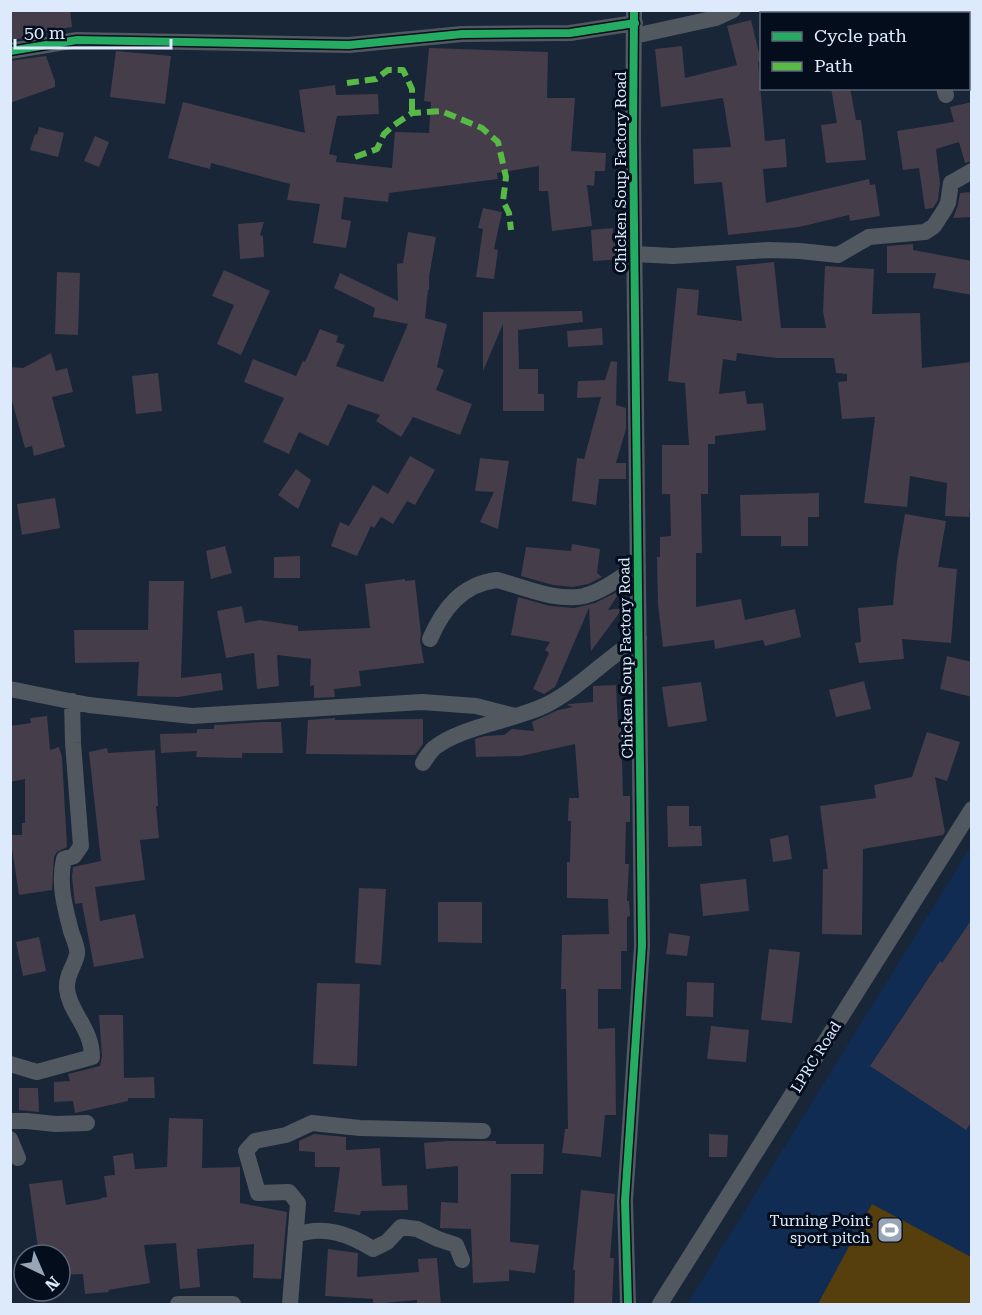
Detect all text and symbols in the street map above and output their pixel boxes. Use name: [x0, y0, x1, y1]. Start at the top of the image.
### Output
scale bar: [15, 12, 171, 50]
legend: [760, 12, 970, 90]
text: 50 m: [24, 22, 65, 43]
text: Cycle path: [814, 25, 907, 46]
text: Path: [814, 55, 853, 76]
street label: Chicken Soup Factory Road: [612, 71, 630, 273]
street label: Chicken Soup Factory Road: [615, 557, 637, 759]
street label: LPRC Road: [787, 1018, 845, 1096]
place label: Turning Point sport pitch: [770, 1212, 870, 1247]
sports icon: Turning Point sport pitch: [875, 1215, 905, 1245]
north arrow: [12, 1243, 72, 1303]
text: N: [41, 1272, 63, 1295]

